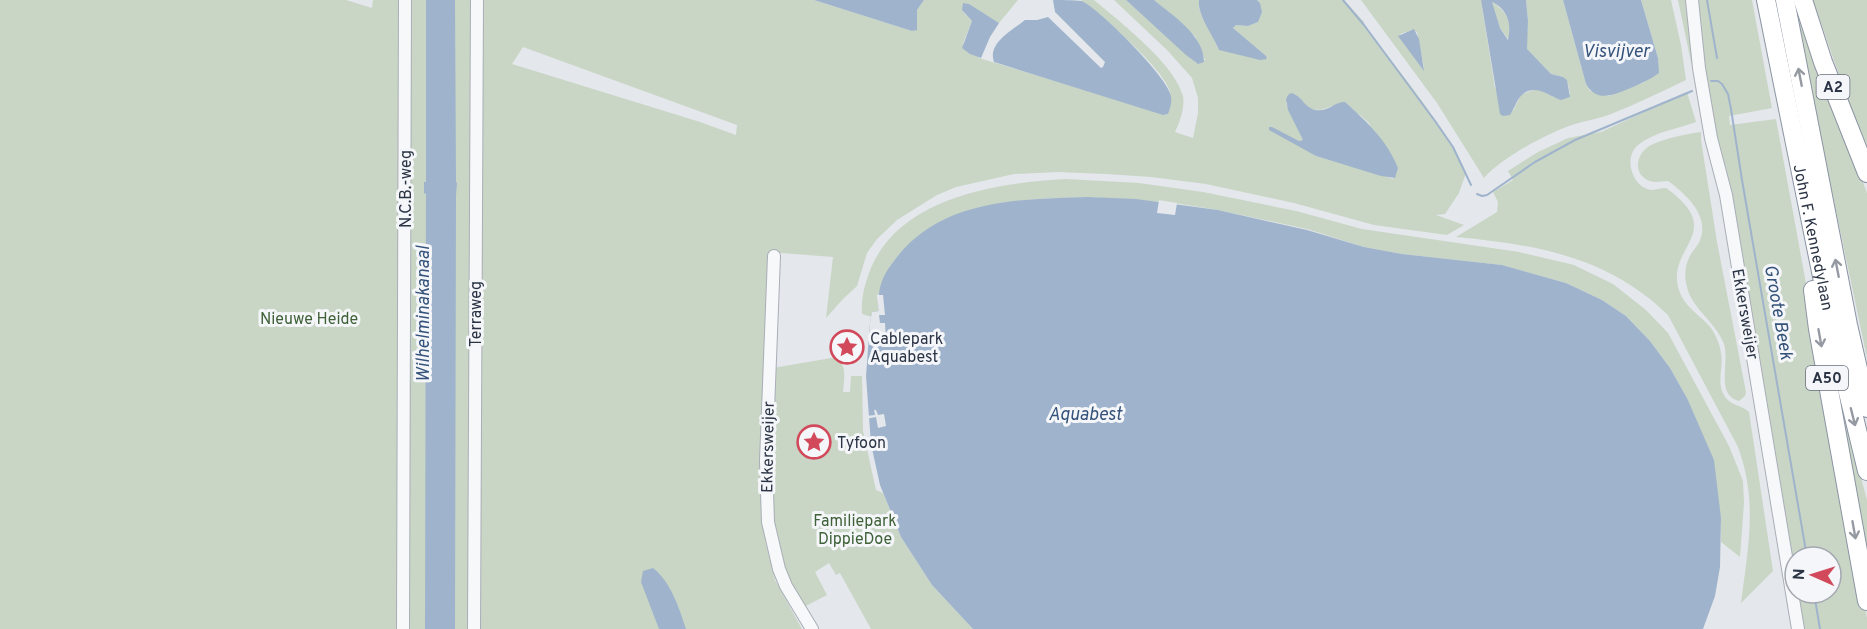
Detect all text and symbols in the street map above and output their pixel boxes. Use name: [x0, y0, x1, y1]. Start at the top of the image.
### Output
water label: Visvijver: [1583, 41, 1652, 64]
one-way arrow: [1794, 68, 1805, 87]
road number: A2: [1816, 75, 1850, 99]
street label: N.C.B.-weg: [397, 150, 417, 228]
street label: John F. Kennedylaan: [1787, 163, 1837, 312]
water label: Wilhelminakanaal: [413, 244, 436, 382]
one-way arrow: [1831, 259, 1842, 279]
water label: Groote Beek: [1758, 263, 1797, 362]
street label: Ekkersweijer: [1726, 267, 1762, 361]
street label: Terraweg: [467, 281, 487, 347]
park label: Nieuwe Heide: [260, 310, 358, 330]
one-way arrow: [1815, 327, 1826, 347]
place icon: Cablepark Aquabest: [829, 329, 865, 365]
place label: Cablepark Aquabest: [870, 330, 943, 368]
road number: A50: [1806, 366, 1848, 390]
street label: Ekkersweijer: [758, 401, 780, 493]
water label: Aquabest: [1048, 404, 1123, 427]
one-way arrow: [1848, 407, 1860, 426]
place icon: Tyfoon: [796, 424, 832, 460]
place label: Tyfoon: [837, 434, 886, 454]
park label: Familiepark DippieDoe: [813, 512, 897, 550]
one-way arrow: [1849, 519, 1860, 539]
north arrow: [1783, 545, 1843, 605]
text: N: [1790, 568, 1810, 581]

